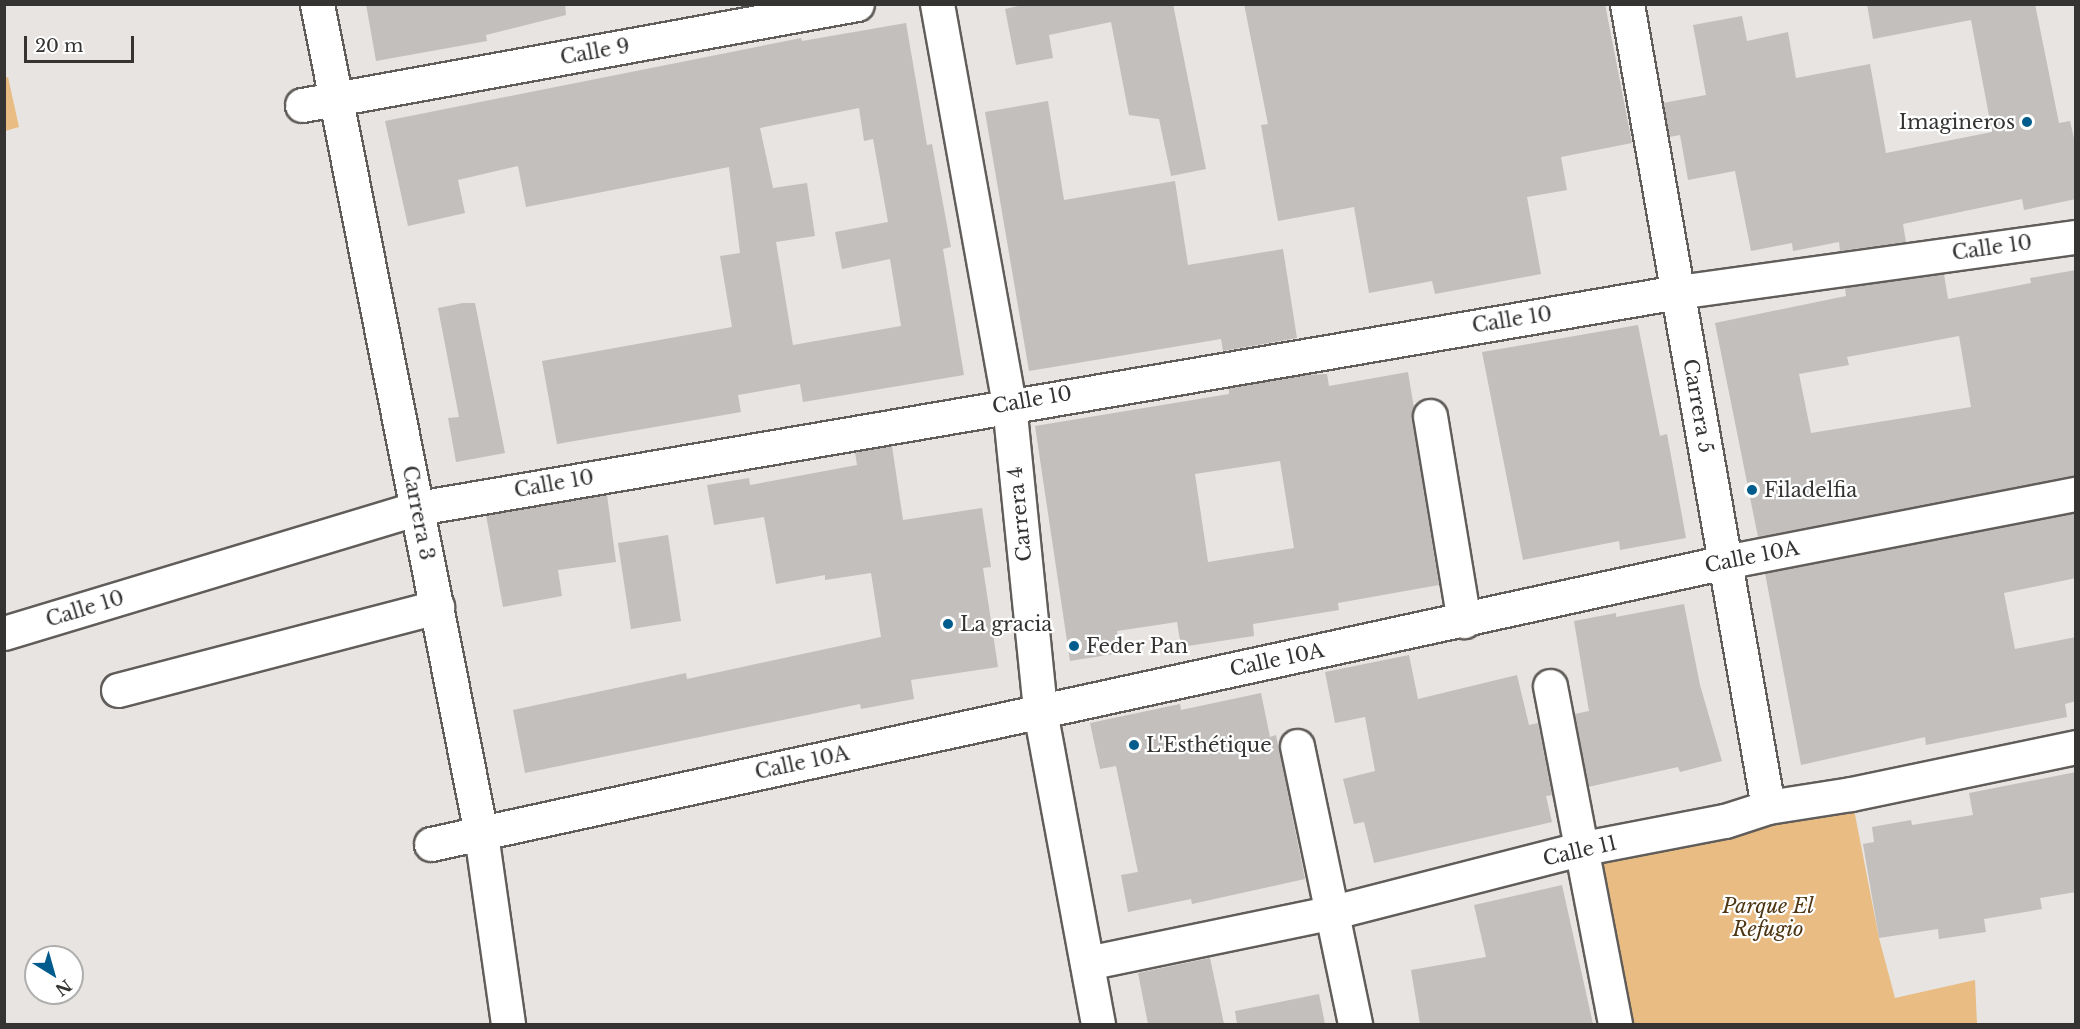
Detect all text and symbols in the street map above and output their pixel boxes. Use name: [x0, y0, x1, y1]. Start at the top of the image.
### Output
scale bar: [27, 24, 136, 62]
street label: Calle 9: [558, 34, 632, 70]
text: 20 m: [35, 35, 83, 57]
place label: Imagineros: [1899, 110, 2015, 134]
marker: Imagineros: [2020, 115, 2034, 129]
street label: Calle 10: [1950, 231, 2034, 265]
street label: Calle 10: [1470, 302, 1554, 338]
street label: Carrera 5: [1678, 357, 1718, 455]
street label: Calle 10: [990, 381, 1074, 419]
street label: Carrera 3: [397, 464, 439, 562]
street label: Calle 10: [512, 465, 596, 503]
street label: Carrera 4: [1003, 465, 1037, 563]
place label: Filadelfia: [1764, 478, 1857, 502]
marker: Filadelfia: [1745, 483, 1759, 497]
street label: Calle 10A: [1703, 536, 1801, 578]
street label: Calle 10: [43, 586, 127, 632]
place label: La gracia: [960, 612, 1053, 636]
marker: La gracia: [941, 617, 955, 631]
place label: Feder Pan: [1086, 634, 1189, 658]
street label: Calle 10A: [1228, 638, 1326, 682]
marker: Feder Pan: [1067, 639, 1081, 653]
place label: L'Esthétique: [1146, 733, 1272, 757]
marker: L'Esthétique: [1127, 738, 1141, 752]
street label: Calle 10A: [753, 741, 851, 785]
street label: Calle 11: [1541, 831, 1619, 871]
park label: Parque El Refugio: [1722, 894, 1814, 941]
north arrow: [24, 945, 84, 1005]
text: N: [52, 975, 76, 1000]

